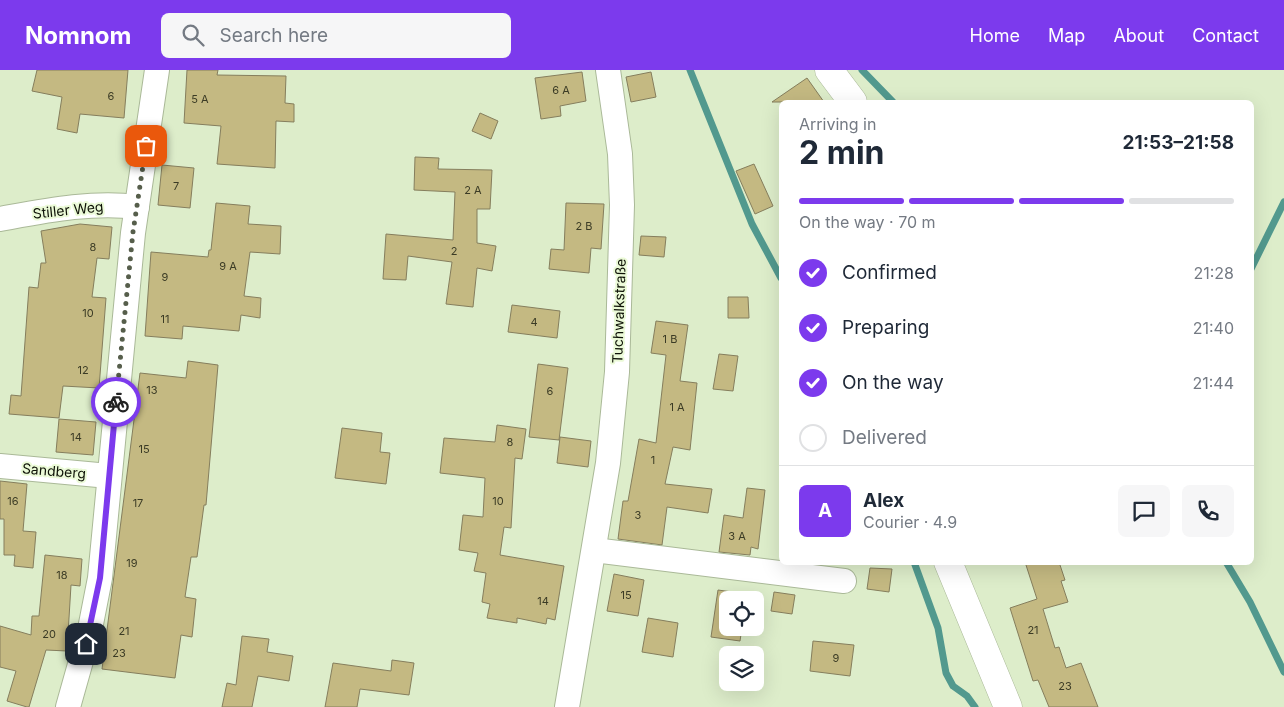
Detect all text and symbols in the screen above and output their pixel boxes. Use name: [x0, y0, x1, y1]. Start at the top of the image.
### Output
search box: [161, 13, 511, 58]
text: Nomnom: [25, 21, 131, 50]
icon: search: [179, 21, 207, 49]
text: Search here: [219, 24, 328, 47]
text: Home: [970, 25, 1020, 46]
text: Map: [1048, 25, 1085, 46]
text: About: [1113, 25, 1164, 46]
text: Contact: [1192, 25, 1259, 46]
house number: 6 A: [552, 83, 570, 97]
house number: 6: [108, 89, 115, 103]
house number: 5 A: [191, 92, 209, 106]
text: Arriving in: [799, 114, 876, 134]
pin: [125, 125, 167, 167]
text: 21:53–21:58: [1123, 131, 1234, 154]
icon: bag: [132, 132, 160, 160]
text: 2 min: [799, 133, 885, 172]
house number: 7: [173, 179, 179, 193]
house number: 2 A: [464, 183, 482, 197]
street label: Stiller Weg: [32, 197, 104, 222]
text: On the way · 70 m: [799, 212, 936, 232]
house number: 2 B: [576, 219, 593, 233]
house number: 8: [90, 240, 97, 254]
house number: 2: [451, 244, 457, 258]
street label: Tuchwalkstraße: [608, 258, 629, 364]
house number: 9 A: [219, 259, 237, 273]
icon: check: [799, 259, 827, 287]
text: Confirmed: [842, 261, 937, 284]
text: 21:28: [1193, 263, 1234, 283]
house number: 9: [162, 270, 169, 284]
house number: 10: [82, 306, 94, 320]
house number: 11: [161, 312, 169, 326]
icon: check: [799, 314, 827, 342]
house number: 4: [530, 315, 538, 329]
text: Preparing: [842, 316, 929, 339]
text: 21:40: [1193, 318, 1234, 338]
house number: 1 B: [663, 332, 677, 346]
house number: 12: [77, 363, 89, 377]
icon: check: [799, 369, 827, 397]
text: On the way: [842, 371, 944, 394]
text: 21:44: [1192, 373, 1234, 393]
courier: [91, 377, 141, 427]
house number: 13: [146, 383, 158, 397]
house number: 6: [547, 384, 554, 398]
icon: bike: [102, 388, 130, 416]
house number: 1 A: [669, 400, 685, 414]
text: Delivered: [842, 426, 927, 449]
house number: 14: [70, 430, 82, 444]
house number: 8: [507, 435, 514, 449]
house number: 15: [138, 442, 150, 456]
house number: 1: [651, 453, 655, 467]
street label: Sandberg: [21, 459, 87, 482]
button: chat: [1118, 485, 1170, 537]
button: phone: [1182, 485, 1234, 537]
text: Alex: [863, 489, 904, 512]
house number: 16: [7, 494, 19, 508]
house number: 10: [492, 494, 504, 508]
house number: 17: [133, 496, 143, 510]
text: A: [818, 499, 832, 522]
house number: 3: [635, 508, 642, 522]
text: Courier · 4.9: [863, 512, 957, 532]
house number: 3 A: [728, 529, 746, 543]
house number: 19: [126, 556, 138, 570]
house number: 18: [56, 568, 68, 582]
house number: 15: [620, 588, 632, 602]
map controls: [719, 591, 764, 691]
button: locate: [719, 591, 764, 636]
house number: 14: [537, 594, 549, 608]
pin: [65, 623, 107, 665]
house number: 21: [1027, 623, 1039, 637]
house number: 21: [118, 624, 130, 638]
house number: 20: [42, 627, 56, 641]
icon: home: [72, 630, 100, 658]
house number: 23: [112, 646, 126, 660]
button: layers: [719, 646, 764, 691]
house number: 9: [833, 651, 840, 665]
house number: 23: [1058, 679, 1072, 693]

